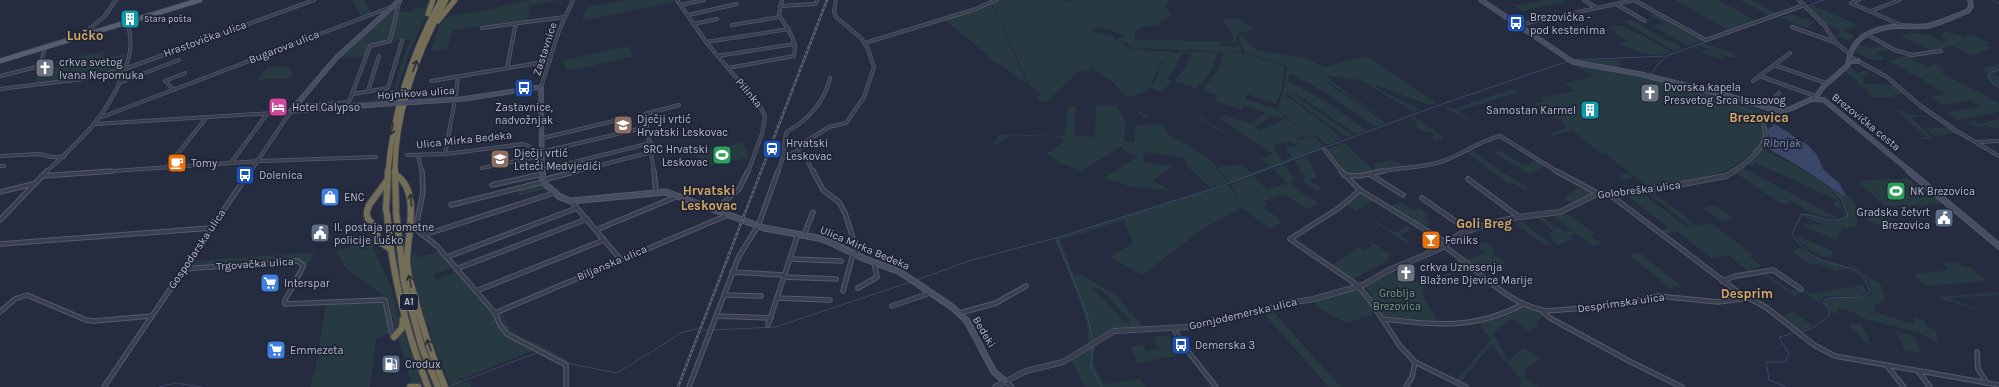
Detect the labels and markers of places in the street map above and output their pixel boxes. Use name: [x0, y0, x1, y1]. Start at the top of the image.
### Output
building icon: Stara pošta: [119, 8, 141, 30]
place label: Brezovička - pod kestenima: [1530, 11, 1605, 37]
bus stop icon: Brezovička - pod kestenima: [1505, 12, 1527, 34]
place label: Stara pošta: [144, 14, 191, 24]
place label: crkva svetog Ivana Nepomuka: [59, 56, 144, 82]
church icon: crkva svetog Ivana Nepomuka: [34, 57, 56, 79]
bus stop icon: Zastavnice, nadvožnjak: [513, 77, 535, 99]
place label: Dvorska kapela Presvetog Srca Isusovog: [1664, 81, 1786, 107]
church icon: Dvorska kapela Presvetog Srca Isusovog: [1639, 82, 1661, 104]
hotel icon: Hotel Calypso: [267, 96, 289, 118]
building icon: Samostan Karmel: [1579, 99, 1601, 121]
place label: Hotel Calypso: [292, 101, 360, 114]
place label: Zastavnice, nadvožnjak: [495, 101, 553, 127]
place label: Samostan Karmel: [1486, 104, 1576, 117]
place label: Dječji vrtić Hrvatski Leskovac: [637, 113, 728, 139]
school or university icon: Dječji vrtić Hrvatski Leskovac: [612, 114, 634, 136]
place label: Hrvatski Leskovac: [786, 137, 832, 163]
station icon: Hrvatski Leskovac: [761, 138, 783, 160]
place label: SRC Hrvatski Leskovac: [643, 143, 708, 169]
sports icon: SRC Hrvatski Leskovac: [711, 144, 733, 166]
place label: Dječji vrtić Leteći Medvjedići: [514, 147, 601, 173]
school or university icon: Dječji vrtić Leteći Medvjedići: [489, 148, 511, 170]
cafe icon: Tomy: [166, 152, 188, 174]
place label: Tomy: [191, 157, 217, 170]
bus stop icon: Dolenica: [234, 164, 256, 186]
place label: Dolenica: [259, 169, 303, 182]
sports icon: NK Brezovica: [1885, 180, 1907, 202]
place label: NK Brezovica: [1910, 185, 1975, 198]
shop icon: ENC: [319, 186, 341, 208]
place label: ENC: [344, 191, 365, 204]
place label: Gradska četvrt Brezovica: [1857, 206, 1930, 232]
public building icon: Gradska četvrt Brezovica: [1933, 207, 1955, 229]
place label: II. postaja prometne policije Lučko: [334, 221, 434, 247]
public building icon: II. postaja prometne policije Lučko: [309, 222, 331, 244]
bar icon: Feniks: [1420, 229, 1442, 251]
place label: Feniks: [1445, 234, 1478, 247]
place label: crkva Uznesenja Blažene Djevice Marije: [1420, 261, 1533, 287]
church icon: crkva Uznesenja Blažene Djevice Marije: [1395, 262, 1417, 284]
supermarket icon: Interspar: [259, 272, 281, 294]
place label: Interspar: [284, 277, 330, 290]
bus stop icon: Demerska 3: [1170, 334, 1192, 356]
supermarket icon: Emmezeta: [265, 339, 287, 361]
place label: Demerska 3: [1195, 339, 1255, 352]
place label: Emmezeta: [290, 344, 343, 357]
fuel station icon: Crodux: [380, 353, 402, 375]
place label: Crodux: [405, 358, 441, 371]

